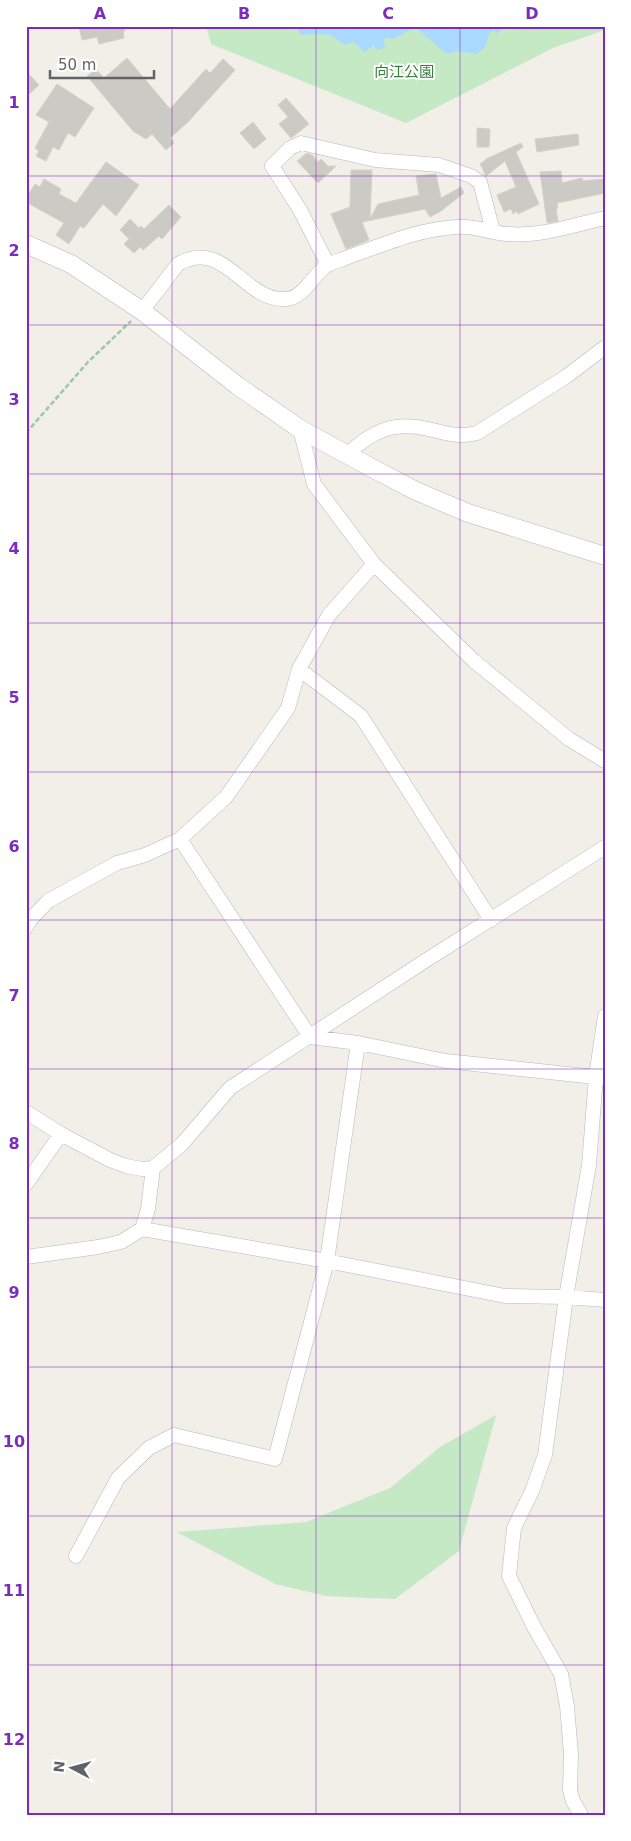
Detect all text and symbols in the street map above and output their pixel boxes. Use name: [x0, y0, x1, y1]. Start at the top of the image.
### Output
text: A: [94, 4, 107, 23]
text: B: [238, 4, 250, 23]
text: C: [382, 4, 394, 23]
text: D: [525, 4, 539, 23]
scale bar: [50, 48, 154, 80]
text: 50 m: [58, 56, 96, 74]
park label: 向江公園: [374, 63, 434, 81]
text: 1: [8, 93, 20, 112]
text: 2: [8, 241, 20, 260]
text: 3: [8, 390, 20, 409]
text: 4: [8, 539, 20, 558]
text: 5: [8, 688, 20, 707]
text: 6: [8, 837, 20, 856]
text: 7: [8, 986, 20, 1005]
text: 8: [8, 1134, 20, 1153]
text: 9: [8, 1283, 20, 1302]
text: 10: [3, 1432, 25, 1451]
text: 11: [3, 1581, 25, 1600]
text: 12: [3, 1730, 25, 1749]
north arrow: [48, 1744, 98, 1794]
text: N: [51, 1760, 68, 1773]

